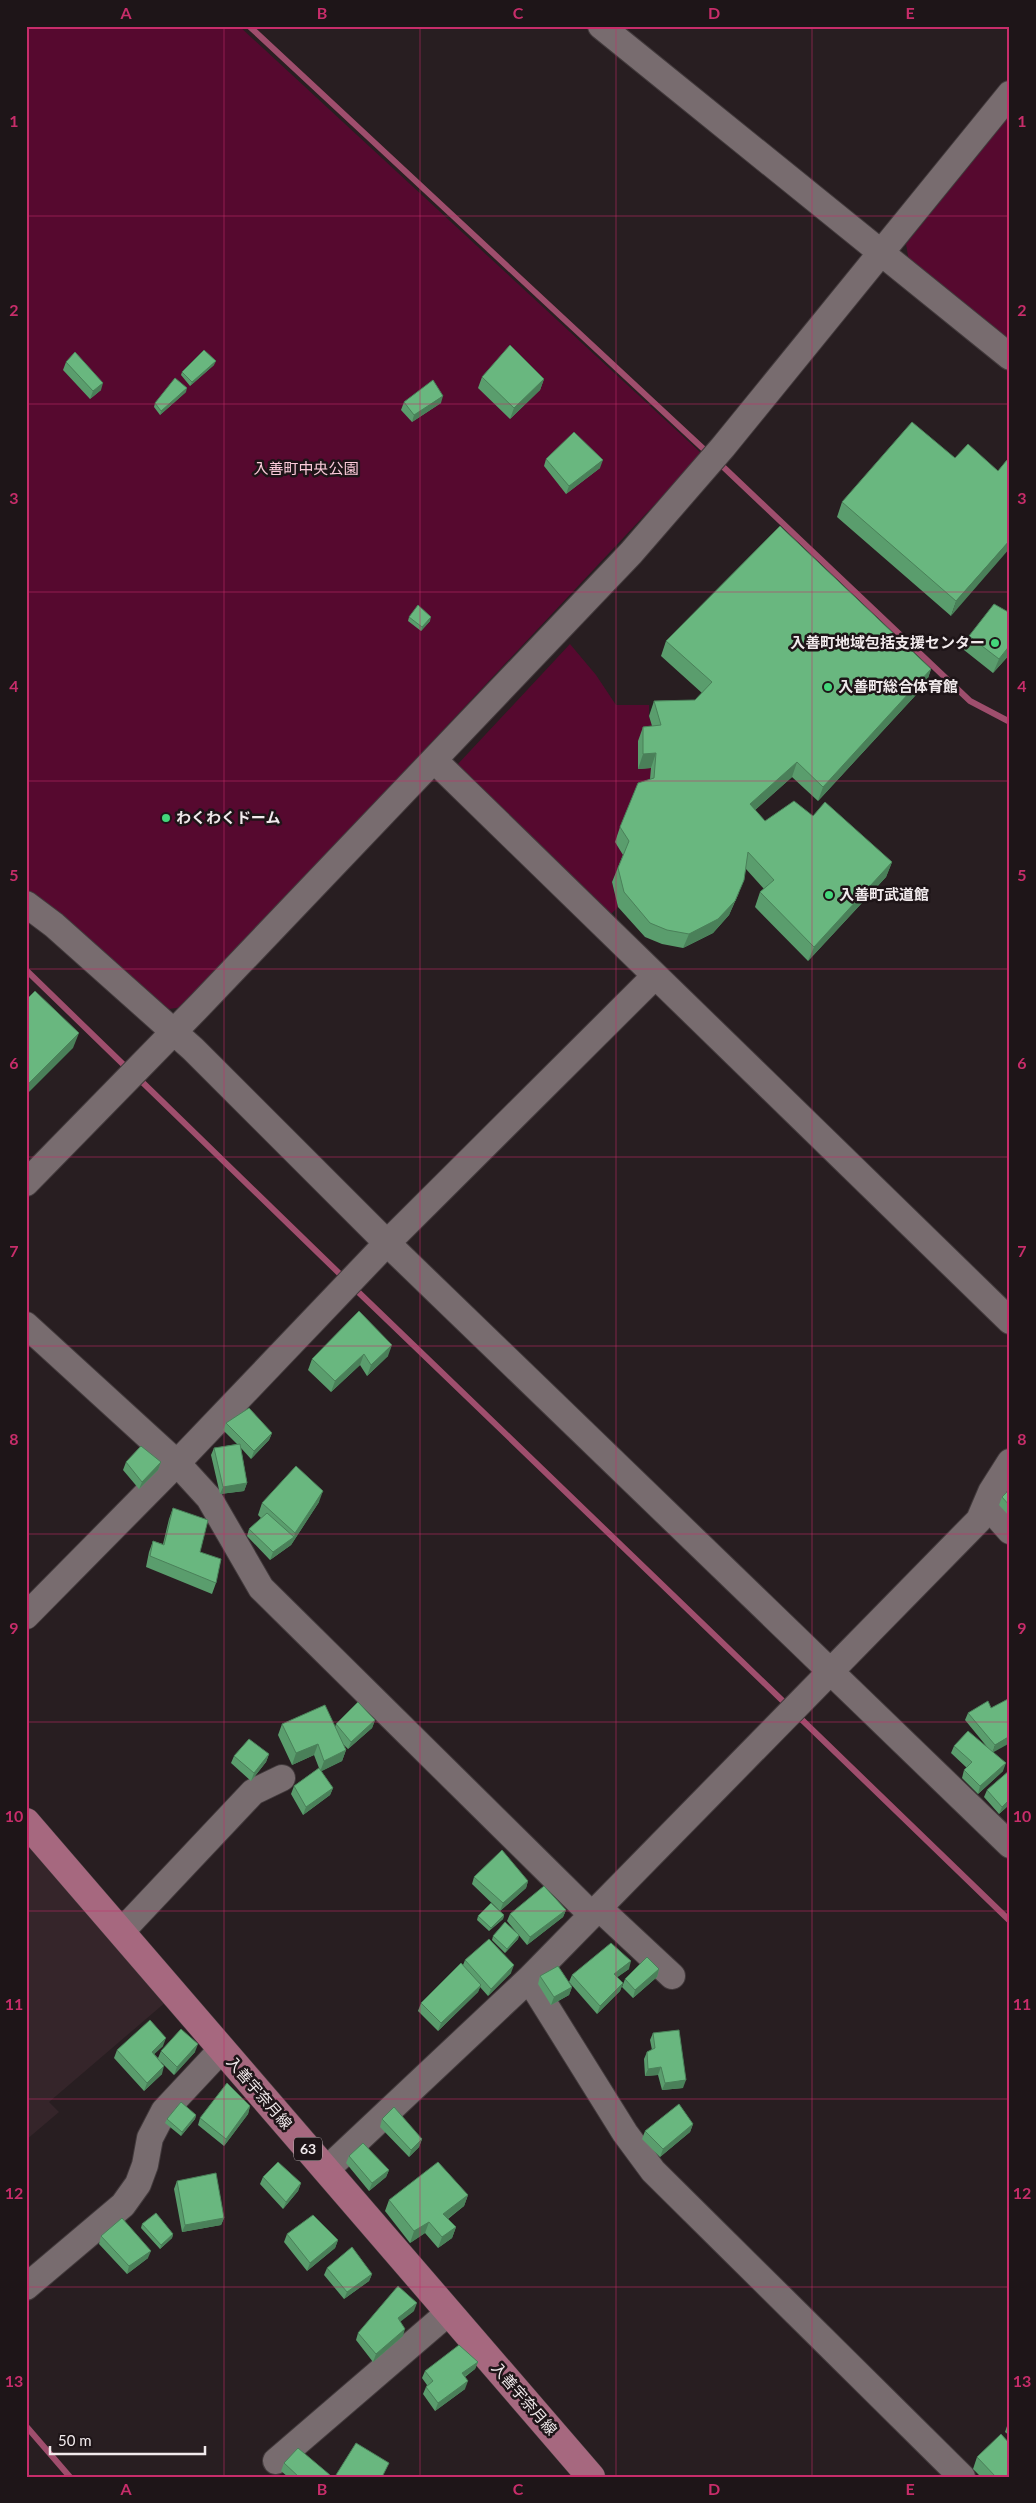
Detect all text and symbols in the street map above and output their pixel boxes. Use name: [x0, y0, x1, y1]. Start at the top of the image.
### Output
text: A: [119, 3, 132, 22]
text: B: [317, 3, 327, 22]
text: C: [513, 3, 524, 22]
text: D: [708, 3, 720, 22]
text: E: [905, 3, 915, 22]
text: 1: [9, 111, 19, 130]
text: 1: [1017, 111, 1027, 130]
text: 2: [9, 300, 19, 319]
text: 2: [1017, 300, 1027, 319]
park label: 入善町中央公園: [253, 459, 359, 477]
text: 3: [9, 488, 19, 507]
text: 3: [1017, 488, 1027, 507]
place label: 入善町地域包括支援センター: [790, 633, 985, 651]
marker: 入善町地域包括支援センター: [989, 637, 1001, 649]
text: 4: [9, 676, 19, 695]
text: 4: [1017, 676, 1027, 695]
place label: 入善町総合体育館: [838, 677, 958, 695]
marker: 入善町総合体育館: [822, 681, 834, 693]
place label: わくわくドーム: [176, 808, 281, 826]
marker: わくわくドーム: [160, 812, 172, 824]
text: 5: [9, 865, 19, 884]
text: 5: [1017, 865, 1027, 884]
place label: 入善町武道館: [839, 885, 929, 903]
marker: 入善町武道館: [823, 889, 835, 901]
text: 6: [9, 1053, 19, 1072]
text: 6: [1017, 1053, 1027, 1072]
text: 7: [9, 1241, 19, 1260]
text: 7: [1017, 1241, 1027, 1260]
text: 8: [9, 1429, 19, 1448]
text: 8: [1017, 1429, 1027, 1448]
text: 9: [9, 1618, 19, 1637]
text: 9: [1017, 1618, 1027, 1637]
text: 10: [5, 1806, 23, 1825]
text: 10: [1013, 1806, 1031, 1825]
text: 11: [5, 1994, 23, 2013]
text: 11: [1013, 1994, 1031, 2013]
street label: 入善宇奈月線: [223, 2052, 296, 2132]
road number: 63: [294, 2138, 322, 2160]
text: 12: [5, 2183, 23, 2202]
text: 12: [1013, 2183, 1031, 2202]
street label: 入善宇奈月線: [488, 2358, 561, 2438]
text: 13: [5, 2371, 23, 2390]
text: 13: [1013, 2371, 1031, 2390]
scale bar: [50, 2423, 205, 2455]
text: 50 m: [58, 2431, 92, 2449]
text: A: [119, 2479, 132, 2498]
text: B: [317, 2479, 327, 2498]
text: C: [513, 2479, 524, 2498]
text: D: [708, 2479, 720, 2498]
text: E: [905, 2479, 915, 2498]

